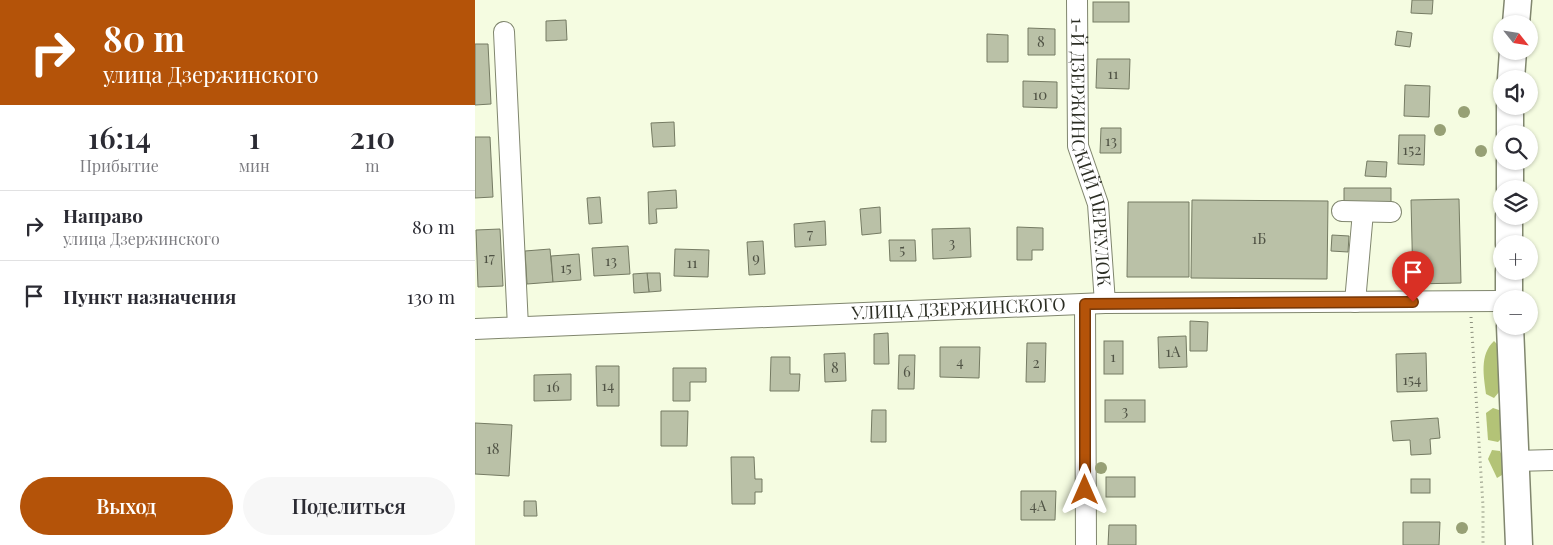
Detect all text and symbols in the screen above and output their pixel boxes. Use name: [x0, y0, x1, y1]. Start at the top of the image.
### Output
text: 80 m: [103, 14, 185, 61]
north arrow: [1493, 15, 1537, 60]
map controls: [1493, 15, 1538, 335]
street label: 1-Й ДЗЕРЖИНСКИЙ ПЕРЕУЛОК: [1066, 18, 1117, 288]
icon: right: [20, 20, 85, 85]
house number: 8: [1037, 31, 1045, 51]
text: улица Дзержинского: [103, 59, 319, 89]
house number: 11: [1107, 63, 1119, 83]
button: sound: [1493, 70, 1538, 115]
house number: 10: [1033, 84, 1047, 104]
text: 16:14: [88, 117, 151, 157]
text: 1: [249, 117, 260, 157]
text: 210: [350, 117, 395, 157]
button: search: [1493, 125, 1538, 170]
house number: 13: [1105, 130, 1117, 150]
house number: 152: [1403, 139, 1421, 159]
text: Прибытие: [80, 155, 159, 176]
text: мин: [239, 155, 270, 176]
text: m: [365, 155, 380, 176]
button: layers: [1493, 180, 1538, 225]
text: Направо: [63, 202, 143, 228]
icon: right: [20, 212, 48, 240]
text: 80 m: [412, 213, 455, 239]
house number: 7: [807, 223, 813, 243]
text: улица Дзержинского: [63, 228, 220, 249]
house number: 1Б: [1252, 228, 1266, 248]
house number: 3: [949, 232, 956, 252]
button: +: [1493, 235, 1538, 280]
house number: 5: [899, 239, 905, 259]
house number: 17: [483, 247, 495, 267]
house number: 9: [752, 247, 760, 267]
house number: 13: [605, 250, 617, 270]
pin: [1392, 251, 1434, 302]
house number: 11: [686, 252, 698, 272]
house number: 15: [560, 257, 572, 277]
icon: arrive: [1399, 258, 1427, 286]
icon: arrive: [20, 282, 48, 310]
text: Пункт назначения: [63, 283, 236, 309]
text: 130 m: [407, 283, 455, 309]
button: −: [1493, 290, 1538, 335]
street label: УЛИЦА ДЗЕРЖИНСКОГО: [850, 292, 1066, 324]
house number: 1А: [1165, 341, 1181, 361]
house number: 1: [1110, 346, 1116, 366]
house number: 4: [956, 351, 964, 371]
house number: 2: [1032, 352, 1040, 372]
house number: 8: [831, 357, 839, 377]
house number: 6: [903, 361, 911, 381]
house number: 154: [1402, 369, 1422, 389]
house number: 14: [602, 375, 614, 395]
house number: 16: [546, 376, 560, 396]
house number: 3: [1122, 400, 1129, 420]
house number: 18: [486, 438, 500, 458]
position arrow: [1058, 463, 1110, 515]
button: Выход: [20, 477, 233, 535]
button: Поделиться: [243, 477, 455, 535]
house number: 4А: [1030, 495, 1047, 515]

